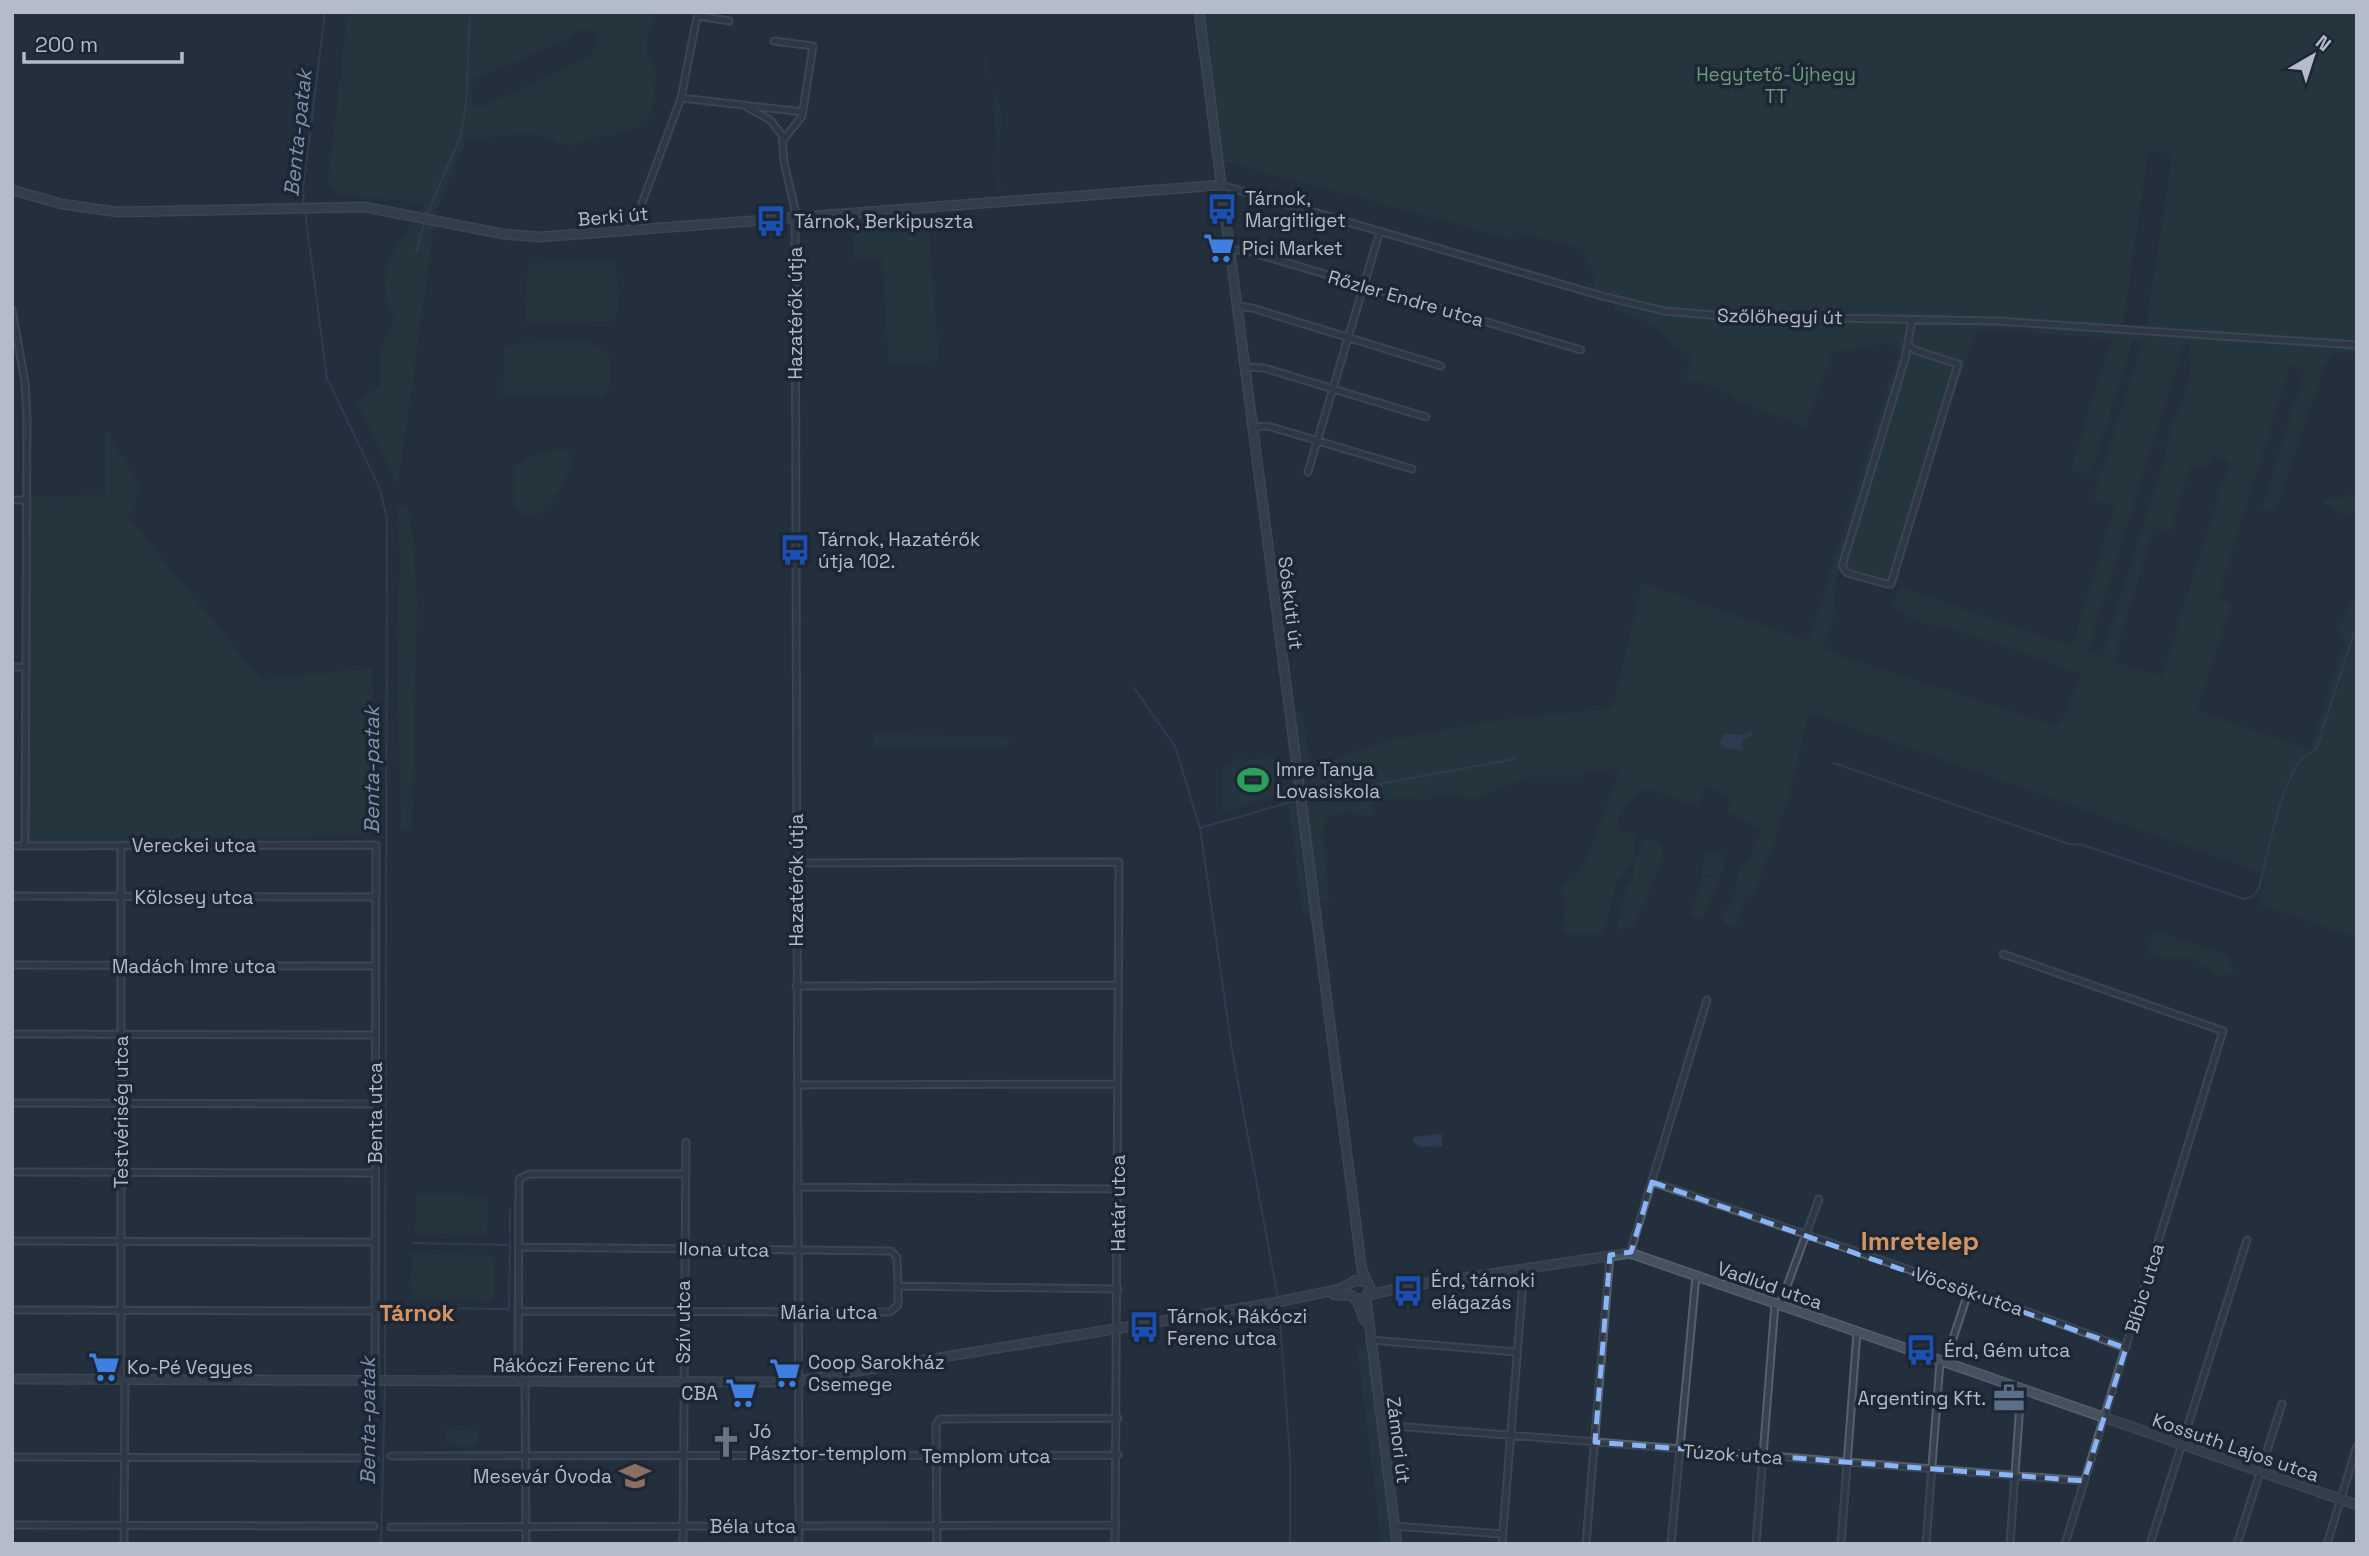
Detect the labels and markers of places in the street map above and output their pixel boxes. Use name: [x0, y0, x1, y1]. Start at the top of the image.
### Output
place label: Tárnok, Margitliget: [1245, 186, 1346, 233]
bus stop icon: Tárnok, Margitliget: [1205, 192, 1239, 226]
bus stop icon: Tárnok, Berkipuszta: [754, 204, 788, 238]
place label: Tárnok, Berkipuszta: [794, 209, 974, 234]
supermarket icon: Pici Market: [1202, 231, 1236, 265]
place label: Pici Market: [1242, 236, 1343, 261]
place label: Tárnok, Hazatérők útja 102.: [818, 527, 980, 574]
bus stop icon: Tárnok, Hazatérők útja 102.: [778, 533, 812, 567]
place label: Imre Tanya Lovasiskola: [1276, 757, 1380, 804]
sports icon: Imre Tanya Lovasiskola: [1236, 763, 1270, 797]
place label: Érd, tárnoki elágazás: [1431, 1268, 1535, 1315]
bus stop icon: Érd, tárnoki elágazás: [1391, 1274, 1425, 1308]
place label: Tárnok, Rákóczi Ferenc utca: [1167, 1304, 1307, 1351]
bus stop icon: Tárnok, Rákóczi Ferenc utca: [1127, 1310, 1161, 1344]
bus stop icon: Érd, Gém utca: [1904, 1333, 1938, 1367]
place label: Érd, Gém utca: [1944, 1338, 2070, 1363]
supermarket icon: Ko-Pé Vegyes: [87, 1350, 121, 1384]
place label: Coop Sarokház Csemege: [808, 1350, 945, 1397]
place label: Ko-Pé Vegyes: [127, 1355, 253, 1380]
supermarket icon: Coop Sarokház Csemege: [768, 1356, 802, 1390]
supermarket icon: CBA: [724, 1376, 758, 1410]
place label: CBA: [681, 1381, 718, 1406]
office icon: Argenting Kft.: [1992, 1381, 2026, 1415]
place label: Argenting Kft.: [1857, 1386, 1986, 1411]
place label: Jó Pásztor-templom: [749, 1419, 907, 1466]
church icon: Jó Pásztor-templom: [709, 1425, 743, 1459]
school or university icon: Mesevár Óvoda: [618, 1459, 652, 1493]
place label: Mesevár Óvoda: [473, 1464, 612, 1489]

